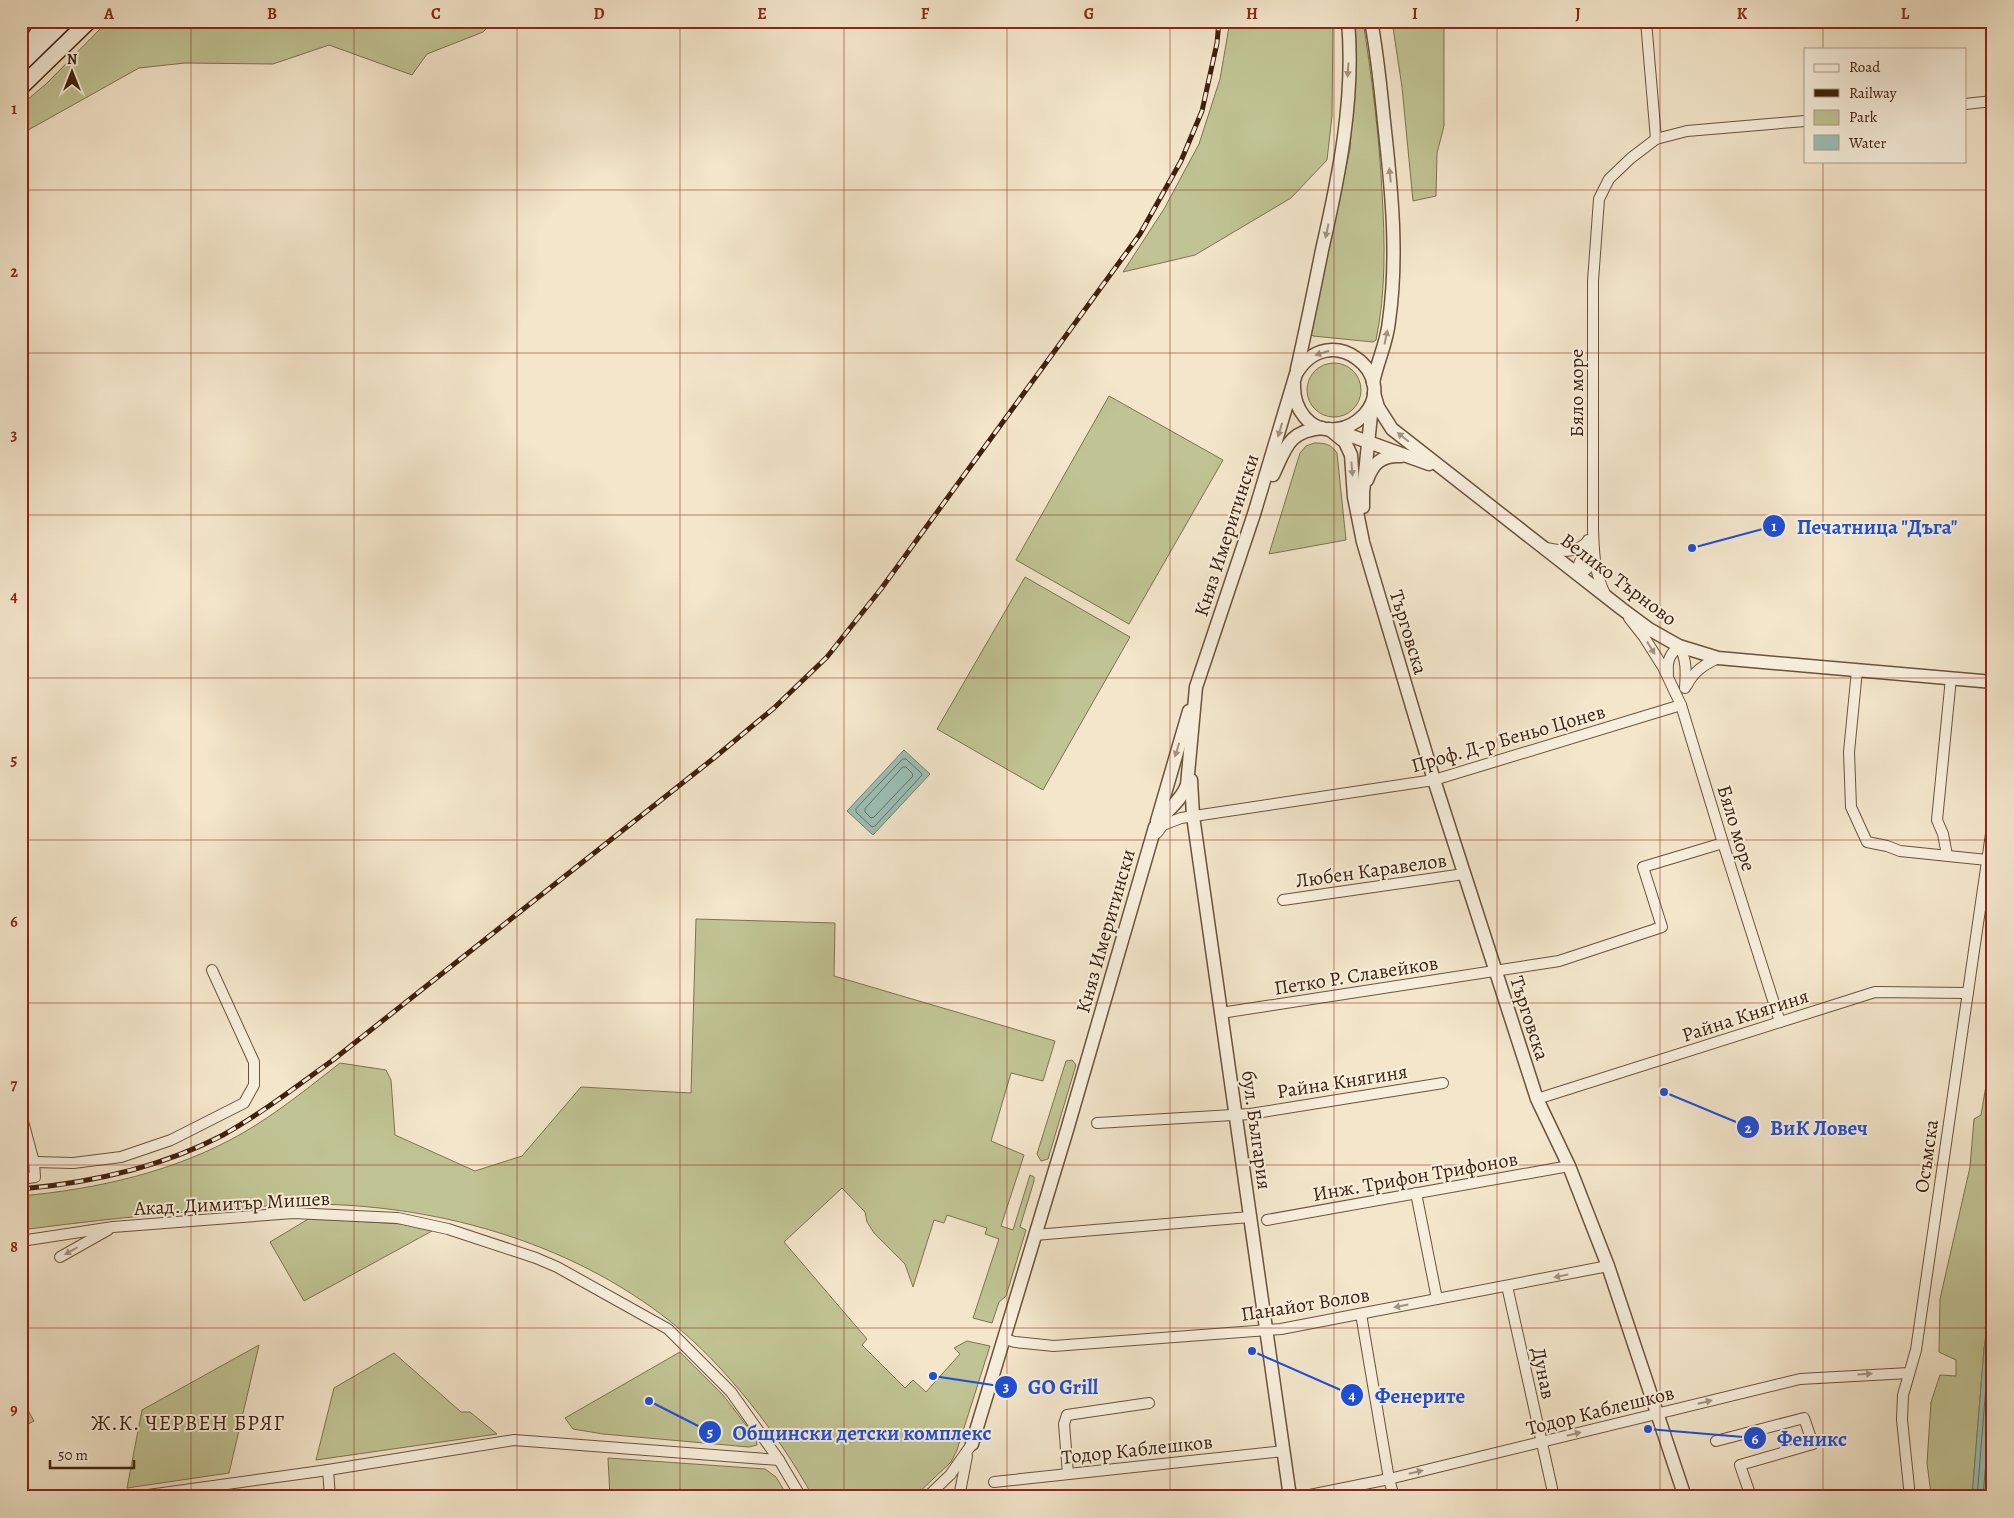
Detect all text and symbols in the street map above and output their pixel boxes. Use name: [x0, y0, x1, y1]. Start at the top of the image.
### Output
text: A: [103, 3, 115, 25]
text: B: [267, 3, 277, 25]
text: C: [431, 3, 441, 25]
text: D: [593, 3, 605, 25]
text: E: [757, 3, 767, 25]
text: F: [921, 3, 930, 25]
text: G: [1084, 3, 1094, 25]
text: H: [1246, 3, 1258, 25]
text: I: [1412, 3, 1418, 25]
text: J: [1575, 3, 1581, 25]
text: K: [1737, 3, 1748, 25]
text: L: [1901, 3, 1910, 25]
north arrow: [48, 48, 98, 98]
legend: [1804, 48, 1966, 162]
text: N: [67, 50, 77, 69]
text: Road: [1849, 57, 1881, 77]
one-way arrow: [1344, 62, 1352, 78]
text: Railway: [1849, 83, 1897, 103]
text: 1: [11, 98, 17, 120]
text: Park: [1849, 107, 1878, 127]
text: Water: [1848, 133, 1886, 153]
one-way arrow: [1386, 167, 1394, 183]
one-way arrow: [1323, 223, 1331, 238]
text: 2: [10, 261, 18, 283]
one-way arrow: [1382, 329, 1390, 344]
one-way arrow: [1314, 349, 1329, 357]
street label: Бяло море: [1563, 349, 1590, 437]
one-way arrow: [1275, 423, 1283, 438]
text: 3: [11, 424, 18, 446]
one-way arrow: [1397, 432, 1410, 443]
street label: Княз Имеритински: [1187, 451, 1265, 620]
one-way arrow: [1348, 461, 1356, 477]
callout: Печатница "Дъга": [1762, 508, 1968, 544]
text: Печатница "Дъга": [1797, 513, 1958, 541]
text: 1: [1771, 516, 1777, 536]
street label: Велико Търново: [1555, 527, 1682, 632]
text: 4: [10, 586, 18, 608]
street label: Търговска: [1383, 587, 1434, 678]
one-way arrow: [1647, 642, 1656, 655]
street label: Проф. Д-р Беньо Цонев: [1408, 698, 1608, 779]
one-way arrow: [1173, 743, 1180, 758]
text: 5: [11, 749, 18, 771]
street label: Бяло море: [1711, 782, 1762, 875]
street label: Княз Имеритински: [1069, 846, 1142, 1016]
street label: Любен Каравелов: [1294, 847, 1448, 894]
text: 6: [10, 911, 18, 933]
street label: Петко Р. Славейков: [1272, 949, 1440, 1002]
street label: Търговска: [1503, 973, 1556, 1064]
street label: Райна Княгиня: [1678, 982, 1812, 1049]
street label: Райна Княгиня: [1275, 1058, 1409, 1105]
street label: бул. България: [1235, 1069, 1278, 1191]
text: 7: [11, 1074, 18, 1096]
callout: ВиК Ловеч: [1735, 1109, 1878, 1145]
text: ВиК Ловеч: [1770, 1114, 1868, 1142]
street label: Осъмска: [1908, 1117, 1945, 1194]
text: 2: [1744, 1118, 1752, 1138]
street label: Инж. Трифон Трифонов: [1310, 1145, 1520, 1208]
street label: Акад. Димитър Мишев: [132, 1185, 331, 1222]
text: 8: [10, 1236, 18, 1258]
one-way arrow: [65, 1246, 78, 1255]
one-way arrow: [1552, 1272, 1568, 1280]
street label: Панайот Волов: [1239, 1281, 1371, 1328]
one-way arrow: [1393, 1303, 1409, 1311]
street label: Дунав: [1525, 1345, 1562, 1401]
callout: GO Grill: [993, 1369, 1109, 1405]
one-way arrow: [1857, 1370, 1873, 1378]
text: GO Grill: [1028, 1373, 1099, 1401]
text: 3: [1003, 1377, 1009, 1397]
callout: Фенерите: [1340, 1377, 1475, 1413]
street label: Тодор Каблешков: [1523, 1379, 1677, 1442]
text: Фенерите: [1375, 1382, 1466, 1410]
text: 4: [1348, 1385, 1356, 1405]
one-way arrow: [1698, 1398, 1713, 1406]
text: 9: [10, 1399, 18, 1421]
district label: Ж.К. ЧЕРВЕН БРЯГ: [91, 1409, 285, 1437]
callout: Общински детски комплекс: [697, 1414, 1001, 1450]
text: Общински детски комплекс: [732, 1419, 992, 1447]
callout: Феникс: [1742, 1420, 1858, 1456]
text: 5: [707, 1422, 713, 1442]
text: Феникс: [1777, 1425, 1847, 1453]
street label: Тодор Каблешков: [1060, 1428, 1214, 1471]
text: 6: [1751, 1429, 1759, 1449]
one-way arrow: [1567, 1430, 1582, 1438]
scale bar: [50, 1438, 134, 1470]
text: 50 m: [58, 1445, 88, 1465]
one-way arrow: [1409, 1468, 1424, 1476]

